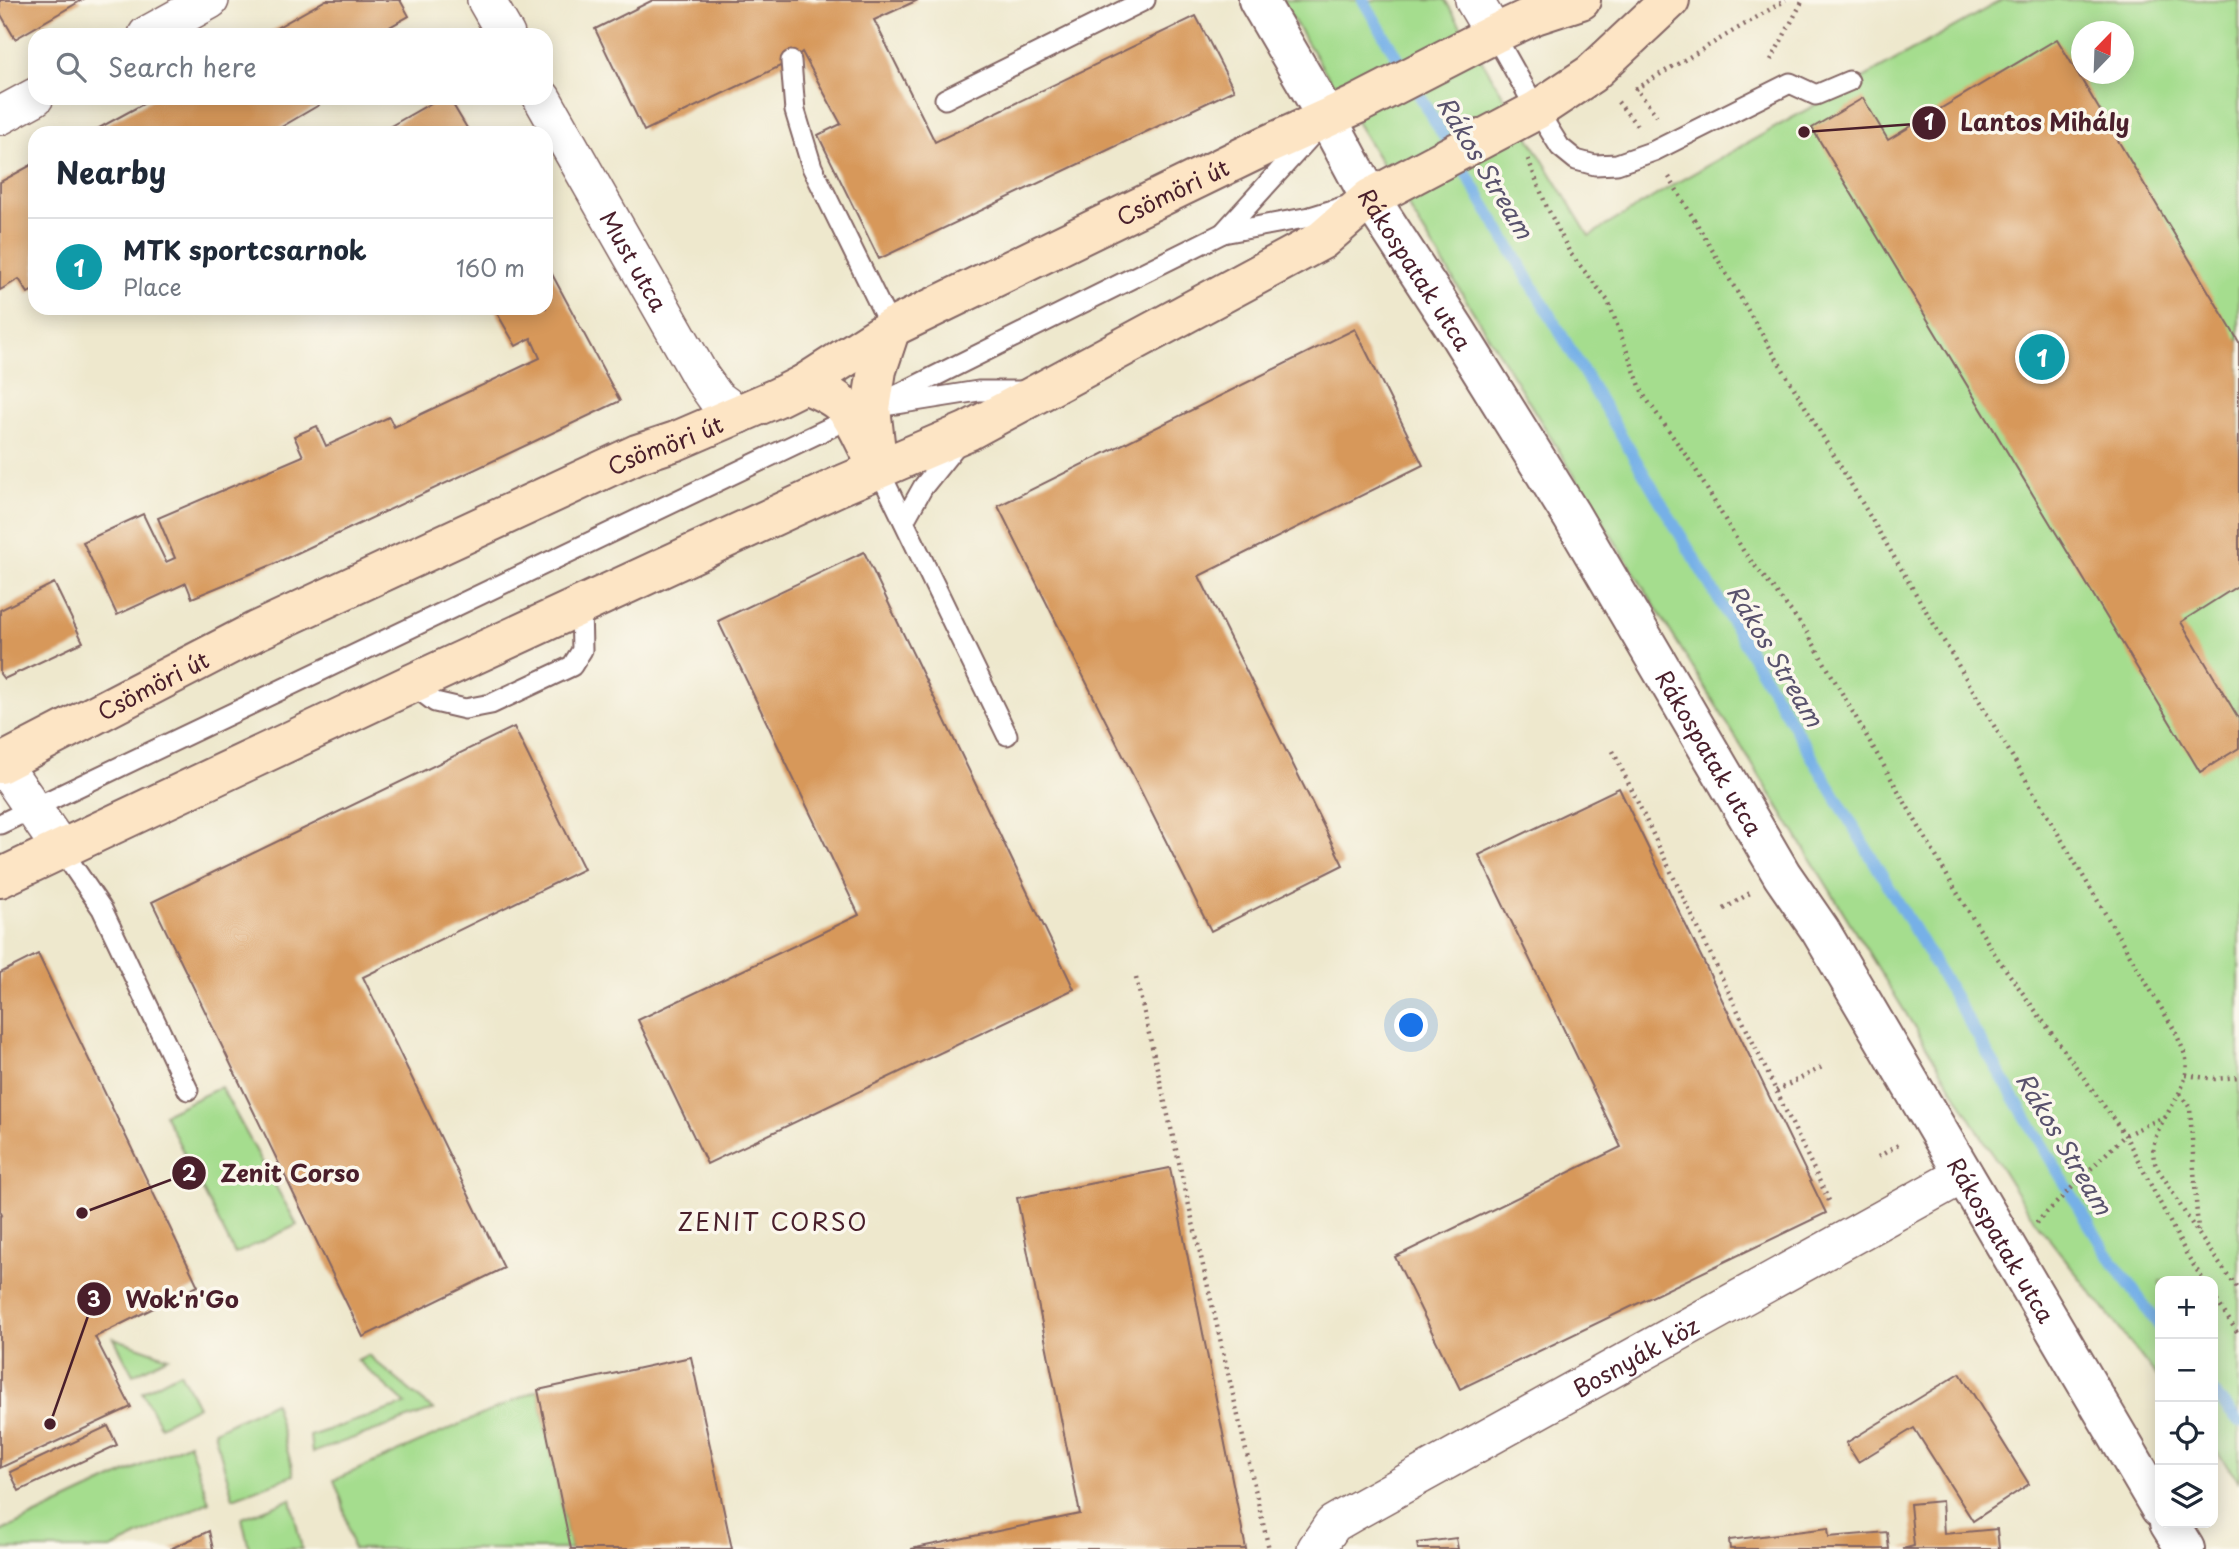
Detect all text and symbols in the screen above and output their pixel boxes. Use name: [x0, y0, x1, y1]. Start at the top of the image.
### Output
north arrow: [2071, 21, 2134, 84]
search box: [28, 28, 553, 105]
text: Search here: [108, 47, 257, 86]
icon: search: [52, 48, 90, 86]
water label: Rákos Stream: [1429, 89, 1543, 246]
callout: Lantos Mihály: [1911, 100, 2144, 145]
text: Lantos Mihály: [1960, 103, 2130, 139]
text: 1: [1924, 105, 1934, 137]
text: Nearby: [56, 149, 166, 194]
street label: Csömöri út: [1110, 149, 1234, 233]
street label: Rákospatak utca: [1350, 182, 1482, 357]
street label: Must utca: [592, 204, 678, 318]
text: MTK sportcsarnok: [123, 230, 367, 269]
text: 1: [74, 250, 85, 285]
text: 160 m: [456, 250, 525, 285]
text: Place: [123, 269, 182, 304]
pin: 1: [2019, 331, 2065, 383]
street label: Csömöri út: [601, 406, 728, 483]
water label: Rákos Stream: [1719, 577, 1833, 734]
street label: Csömöri út: [91, 641, 215, 728]
street label: Rákospatak utca: [1648, 663, 1773, 842]
your location: [1394, 1008, 1428, 1042]
water label: Rákos Stream: [2008, 1065, 2122, 1222]
street label: Rákospatak utca: [1940, 1150, 2065, 1329]
callout: Zenit Corso: [172, 1151, 374, 1196]
text: Zenit Corso: [220, 1154, 360, 1190]
text: 2: [182, 1156, 197, 1188]
district label: ZENIT CORSO: [677, 1203, 869, 1239]
map controls: [2155, 1276, 2218, 1528]
button: +: [2155, 1276, 2218, 1339]
callout: Wok'n'Go: [76, 1277, 253, 1322]
text: Wok'n'Go: [125, 1280, 239, 1316]
text: 3: [87, 1282, 101, 1314]
street label: Bosnyák köz: [1566, 1307, 1705, 1405]
button: −: [2155, 1339, 2218, 1402]
button: locate: [2155, 1402, 2218, 1465]
button: layers: [2155, 1465, 2218, 1528]

